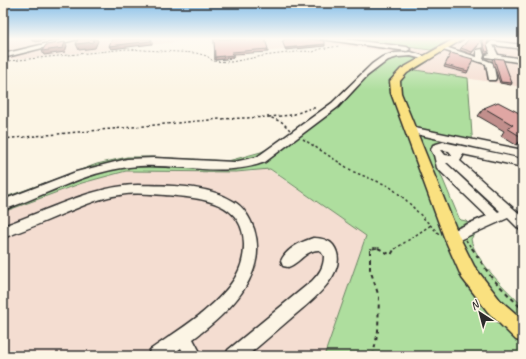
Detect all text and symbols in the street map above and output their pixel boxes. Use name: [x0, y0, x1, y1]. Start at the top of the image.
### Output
north arrow: [460, 293, 500, 333]
text: N: [467, 296, 483, 313]

